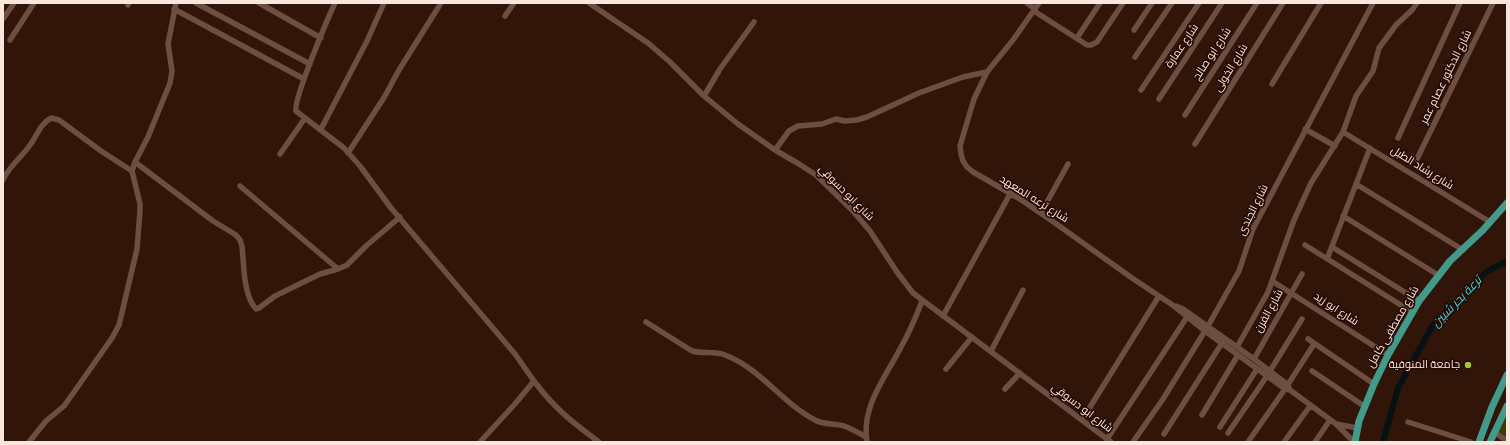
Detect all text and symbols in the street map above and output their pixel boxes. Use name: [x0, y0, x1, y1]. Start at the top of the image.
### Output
street label: شارع عمارة: [1163, 22, 1201, 70]
street label: شارع ابو صالح: [1190, 25, 1234, 83]
street label: شارع الدكتور عصام عمر: [1418, 28, 1474, 126]
street label: شارع الخولى: [1211, 42, 1251, 94]
street label: شارع رشاد الطبل: [1388, 143, 1456, 193]
street label: شارع ابو دسوقي: [815, 162, 877, 224]
street label: شارع ترعه المعهد: [997, 173, 1071, 225]
street label: شارع الجندى: [1235, 182, 1271, 238]
water label: ترعة بحر شبين: [1429, 273, 1485, 331]
street label: شارع مصطفى كامل: [1364, 284, 1422, 370]
street label: شارع الفرن: [1252, 287, 1286, 335]
street label: شارع ابو زيد: [1311, 290, 1361, 328]
place label: جامعة المنوفية: [1389, 358, 1460, 372]
marker: جامعة المنوفية: [1463, 360, 1473, 370]
street label: شارع ابو دسوقي: [1049, 381, 1115, 435]

